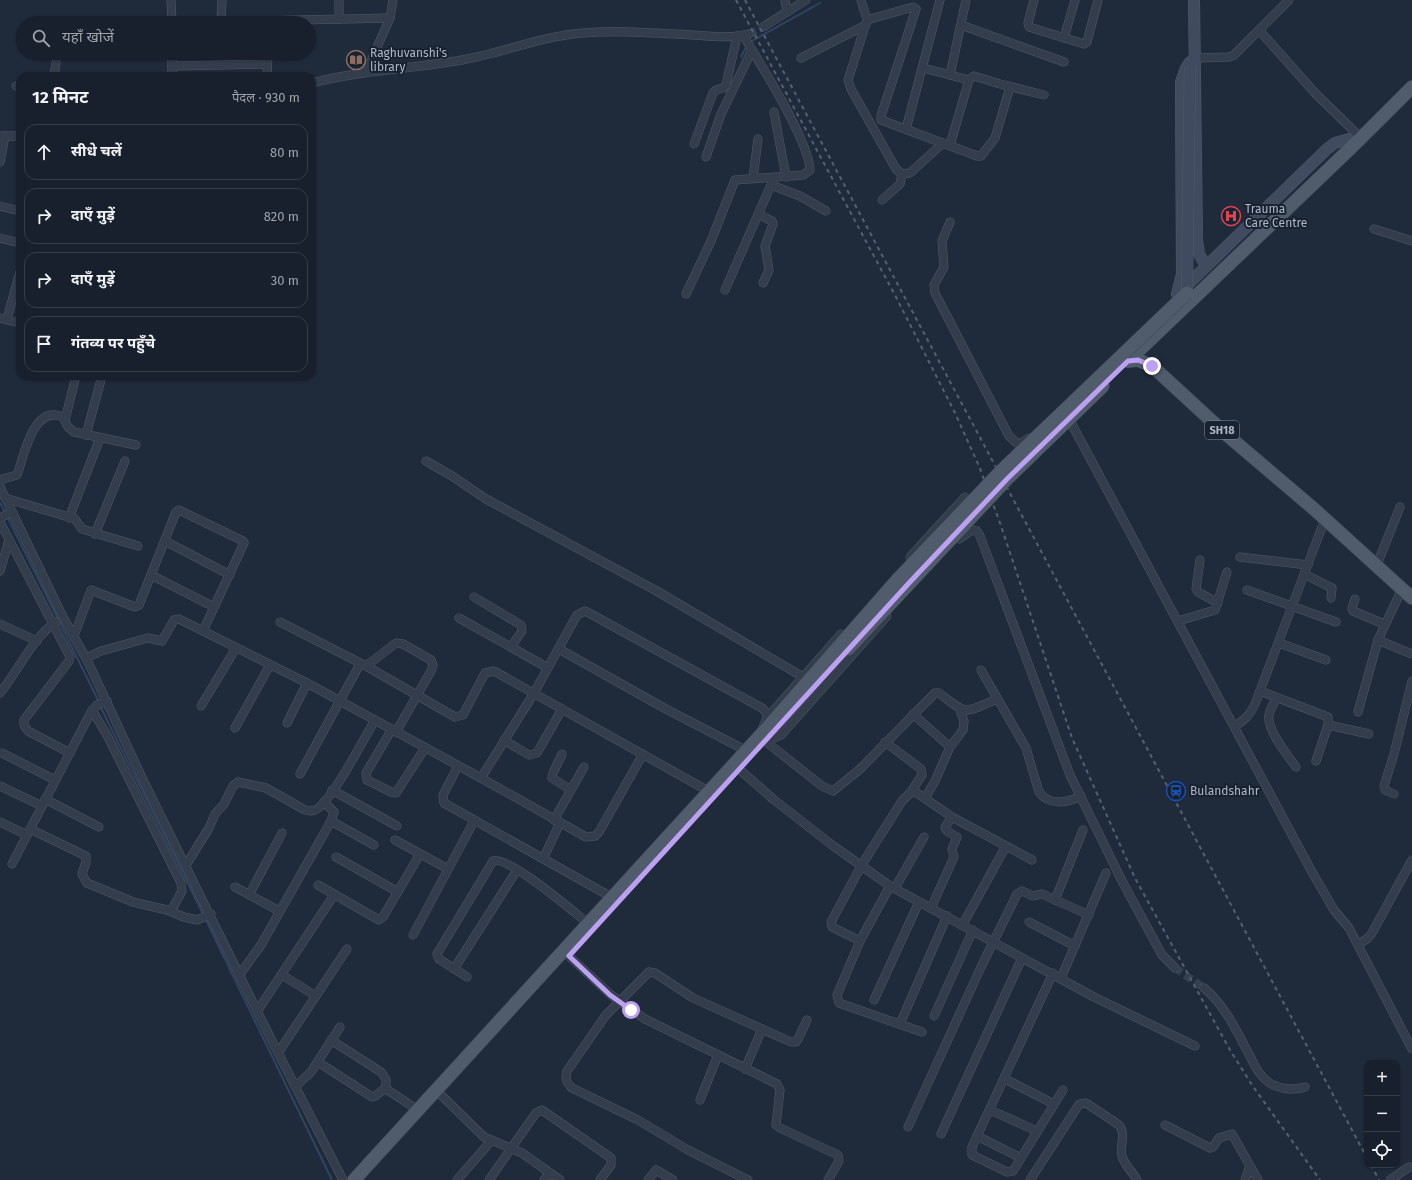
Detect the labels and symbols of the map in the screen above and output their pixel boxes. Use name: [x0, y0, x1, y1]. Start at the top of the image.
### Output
place label: Raghuvanshi's library: [370, 46, 448, 74]
library icon: Raghuvanshi's library: [345, 49, 367, 71]
place label: Trauma Care Centre: [1245, 202, 1307, 230]
hospital icon: Trauma Care Centre: [1220, 205, 1242, 227]
route end: [1143, 357, 1161, 375]
road number: SH18: [1205, 421, 1239, 439]
station icon: Bulandshahr: [1165, 780, 1187, 802]
place label: Bulandshahr: [1190, 784, 1260, 798]
route start: [622, 1001, 640, 1019]

